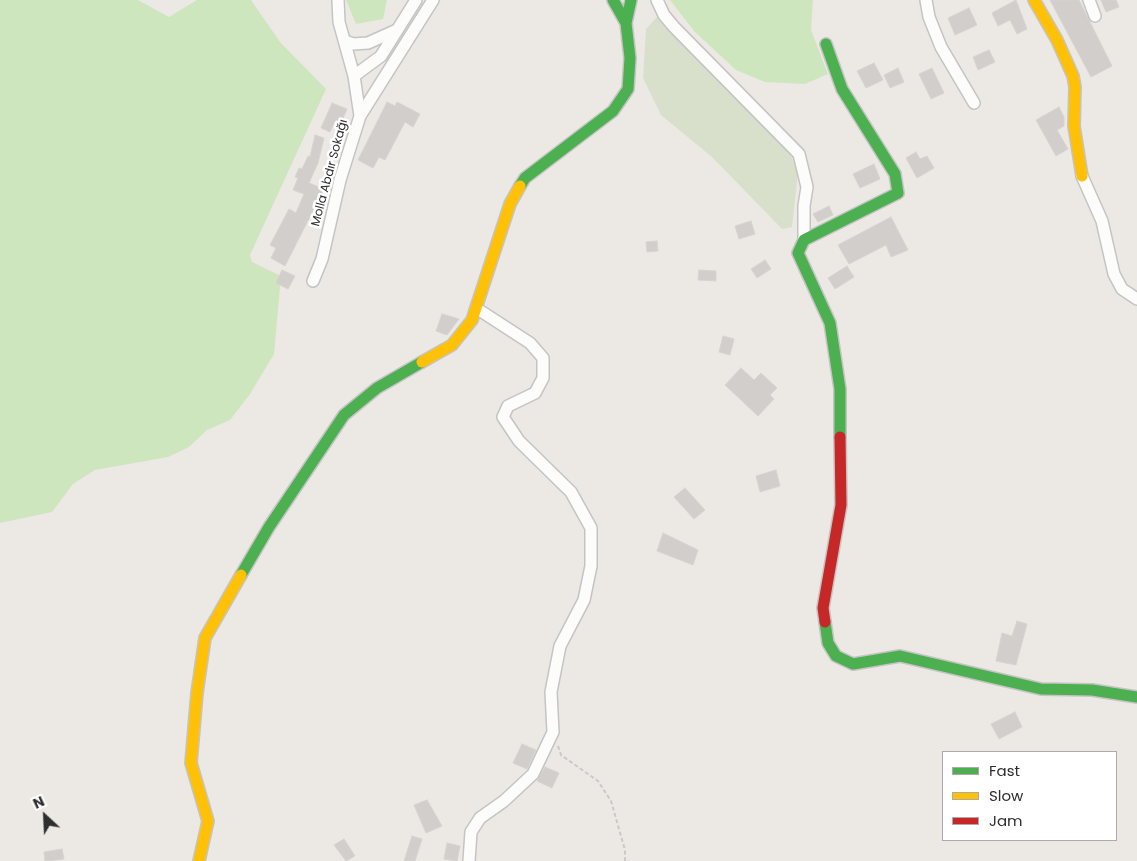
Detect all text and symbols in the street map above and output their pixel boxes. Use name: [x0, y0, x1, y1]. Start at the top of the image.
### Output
street label: Molla Abdır Sokağı: [309, 118, 351, 228]
legend: [942, 751, 1117, 841]
text: Fast: [989, 760, 1020, 781]
text: Slow: [989, 785, 1023, 806]
north arrow: [20, 791, 70, 841]
text: N: [30, 791, 48, 814]
text: Jam: [989, 810, 1023, 831]

